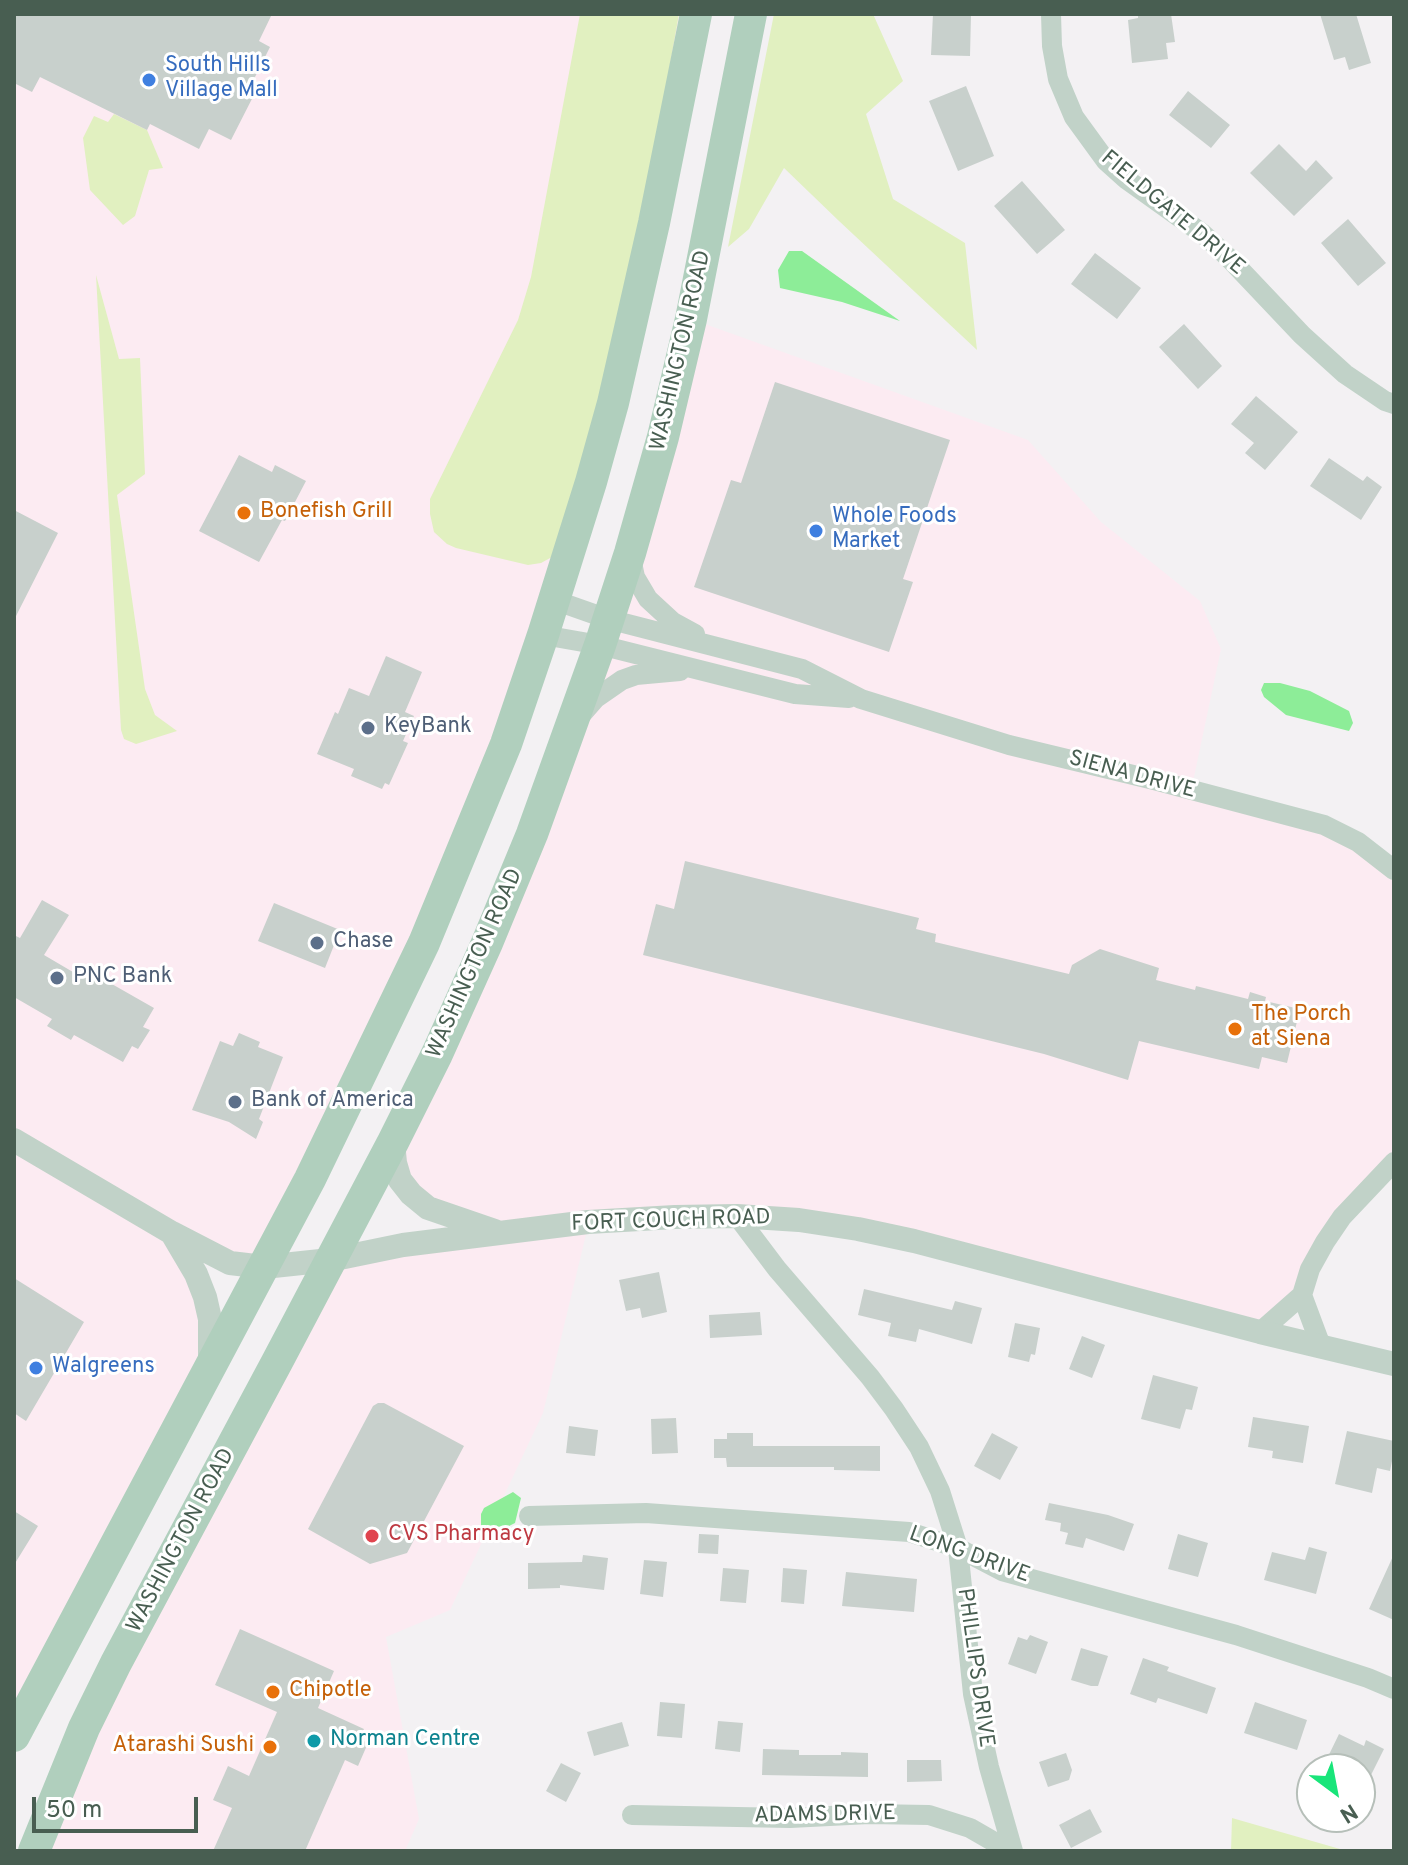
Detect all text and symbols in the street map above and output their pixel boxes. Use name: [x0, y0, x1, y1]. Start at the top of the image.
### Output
place label: South Hills Village Mall: [165, 54, 278, 106]
marker: South Hills Village Mall: [140, 71, 158, 89]
street label: FIELDGATE DRIVE: [1095, 146, 1249, 282]
street label: WASHINGTON ROAD: [646, 248, 718, 454]
place label: Bonefish Grill: [260, 500, 392, 526]
marker: Bonefish Grill: [235, 504, 253, 522]
place label: Whole Foods Market: [832, 505, 957, 556]
marker: Whole Foods Market: [807, 522, 825, 540]
place label: KeyBank: [384, 715, 472, 741]
marker: KeyBank: [359, 719, 377, 737]
street label: SIENA DRIVE: [1066, 746, 1198, 806]
street label: WASHINGTON ROAD: [422, 865, 530, 1063]
place label: Chase: [333, 930, 393, 956]
marker: Chase: [308, 934, 326, 952]
place label: PNC Bank: [73, 965, 172, 991]
marker: PNC Bank: [48, 969, 66, 987]
place label: The Porch at Siena: [1251, 1003, 1351, 1054]
marker: The Porch at Siena: [1226, 1020, 1244, 1038]
place label: Bank of America: [251, 1089, 414, 1115]
marker: Bank of America: [226, 1093, 244, 1111]
street label: FORT COUCH ROAD: [571, 1205, 771, 1239]
place label: Walgreens: [52, 1355, 155, 1381]
marker: Walgreens: [27, 1359, 45, 1377]
street label: WASHINGTON ROAD: [122, 1444, 242, 1638]
street label: LONG DRIVE: [905, 1522, 1033, 1590]
place label: CVS Pharmacy: [388, 1523, 534, 1549]
marker: CVS Pharmacy: [363, 1527, 381, 1545]
street label: PHILLIPS DRIVE: [950, 1587, 998, 1749]
place label: Chipotle: [289, 1679, 372, 1705]
marker: Chipotle: [264, 1683, 282, 1701]
place label: Norman Centre: [330, 1728, 480, 1754]
marker: Norman Centre: [305, 1732, 323, 1750]
place label: Atarashi Sushi: [112, 1734, 254, 1760]
marker: Atarashi Sushi: [261, 1738, 279, 1756]
north arrow: [1296, 1753, 1376, 1833]
scale bar: [36, 1781, 202, 1831]
text: 50 m: [46, 1796, 102, 1826]
text: N: [1334, 1796, 1362, 1828]
street label: ADAMS DRIVE: [754, 1802, 896, 1830]

